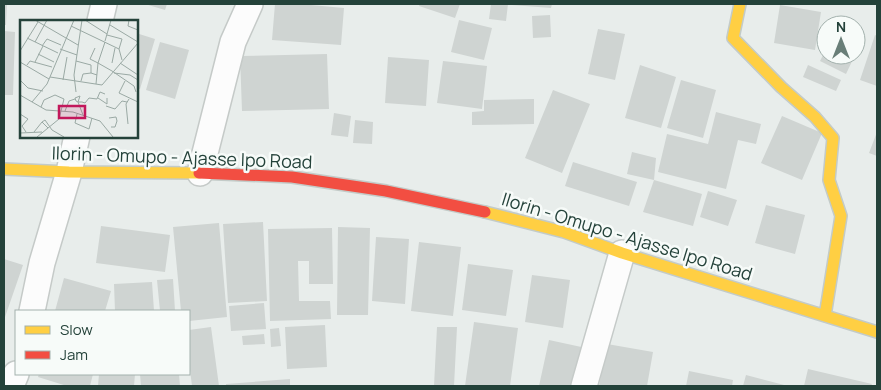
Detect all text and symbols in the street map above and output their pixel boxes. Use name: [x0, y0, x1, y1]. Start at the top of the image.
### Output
north arrow: [816, 15, 866, 65]
text: N: [836, 17, 846, 36]
inset map: [20, 20, 138, 138]
street label: Ilorin - Omupo - Ajasse Ipo Road: [51, 140, 313, 174]
street label: Ilorin - Omupo - Ajasse Ipo Road: [499, 186, 756, 286]
legend: [15, 310, 190, 375]
text: Slow: [60, 319, 93, 340]
text: Jam: [60, 344, 88, 365]

